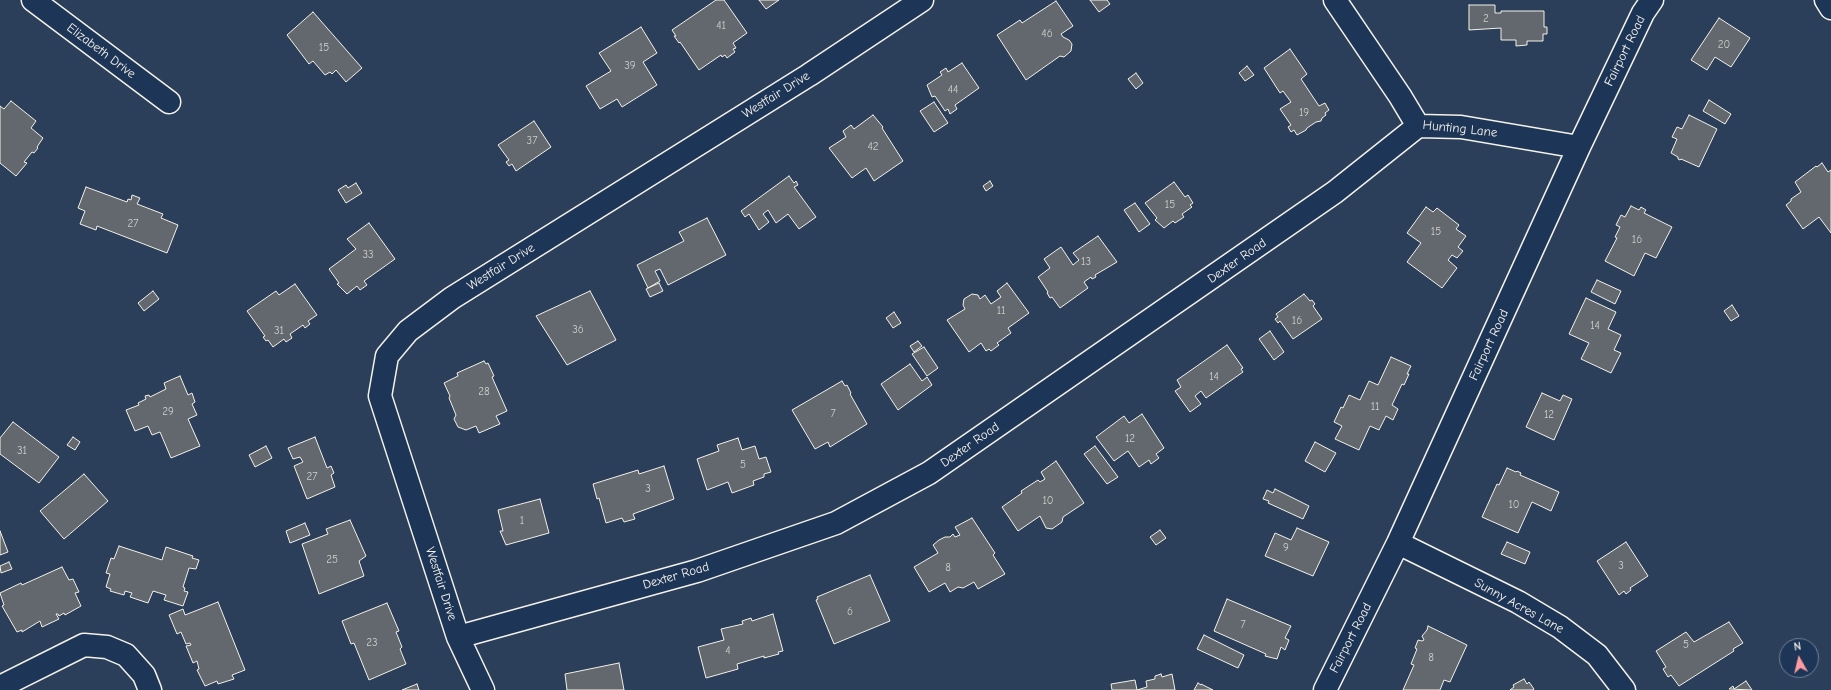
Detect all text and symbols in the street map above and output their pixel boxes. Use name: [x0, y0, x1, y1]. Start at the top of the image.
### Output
house number: 2: [1483, 12, 1489, 26]
street label: Fairport Road: [1601, 13, 1649, 89]
house number: 41: [716, 19, 726, 33]
street label: Elizabeth Drive: [63, 20, 139, 82]
house number: 46: [1041, 27, 1053, 41]
house number: 20: [1718, 38, 1730, 52]
house number: 15: [319, 41, 329, 55]
house number: 39: [624, 59, 636, 73]
street label: Westfair Drive: [739, 68, 813, 122]
house number: 44: [948, 83, 958, 97]
house number: 19: [1299, 106, 1309, 120]
street label: Hunting Lane: [1422, 117, 1498, 141]
house number: 37: [527, 134, 537, 148]
house number: 42: [867, 140, 879, 154]
house number: 15: [1165, 198, 1175, 212]
house number: 27: [128, 217, 138, 231]
house number: 15: [1431, 225, 1441, 239]
house number: 16: [1632, 233, 1642, 247]
street label: Dexter Road: [1205, 235, 1269, 287]
street label: Westfair Drive: [464, 240, 538, 294]
house number: 33: [362, 248, 374, 262]
house number: 13: [1081, 255, 1091, 269]
house number: 11: [997, 304, 1005, 318]
street label: Fairport Road: [1466, 307, 1512, 383]
house number: 16: [1292, 314, 1302, 328]
house number: 14: [1590, 319, 1600, 333]
house number: 36: [572, 323, 584, 337]
house number: 31: [274, 324, 284, 338]
house number: 14: [1209, 370, 1219, 384]
house number: 28: [478, 385, 490, 399]
house number: 11: [1371, 400, 1379, 414]
house number: 29: [162, 405, 174, 419]
house number: 7: [830, 407, 836, 421]
house number: 12: [1544, 408, 1554, 422]
street label: Dexter Road: [938, 419, 1002, 471]
house number: 12: [1125, 432, 1135, 446]
house number: 31: [17, 444, 27, 458]
house number: 5: [740, 458, 746, 472]
house number: 27: [307, 470, 317, 484]
house number: 3: [645, 482, 651, 496]
house number: 10: [1042, 494, 1054, 508]
house number: 10: [1508, 498, 1520, 512]
house number: 1: [520, 514, 524, 528]
house number: 9: [1283, 541, 1289, 555]
street label: Westfair Drive: [422, 545, 460, 623]
house number: 25: [326, 553, 338, 567]
street label: Dexter Road: [641, 559, 711, 593]
house number: 3: [1618, 559, 1624, 573]
house number: 8: [945, 561, 951, 575]
street label: Sunny Acres Lane: [1471, 575, 1567, 637]
street label: Fairport Road: [1327, 600, 1375, 676]
house number: 6: [847, 605, 853, 619]
house number: 7: [1240, 618, 1246, 632]
house number: 23: [366, 636, 378, 650]
house number: 5: [1683, 638, 1689, 652]
north arrow: [1779, 638, 1819, 678]
text: N: [1793, 640, 1802, 654]
house number: 4: [725, 644, 731, 658]
house number: 8: [1428, 651, 1434, 665]

